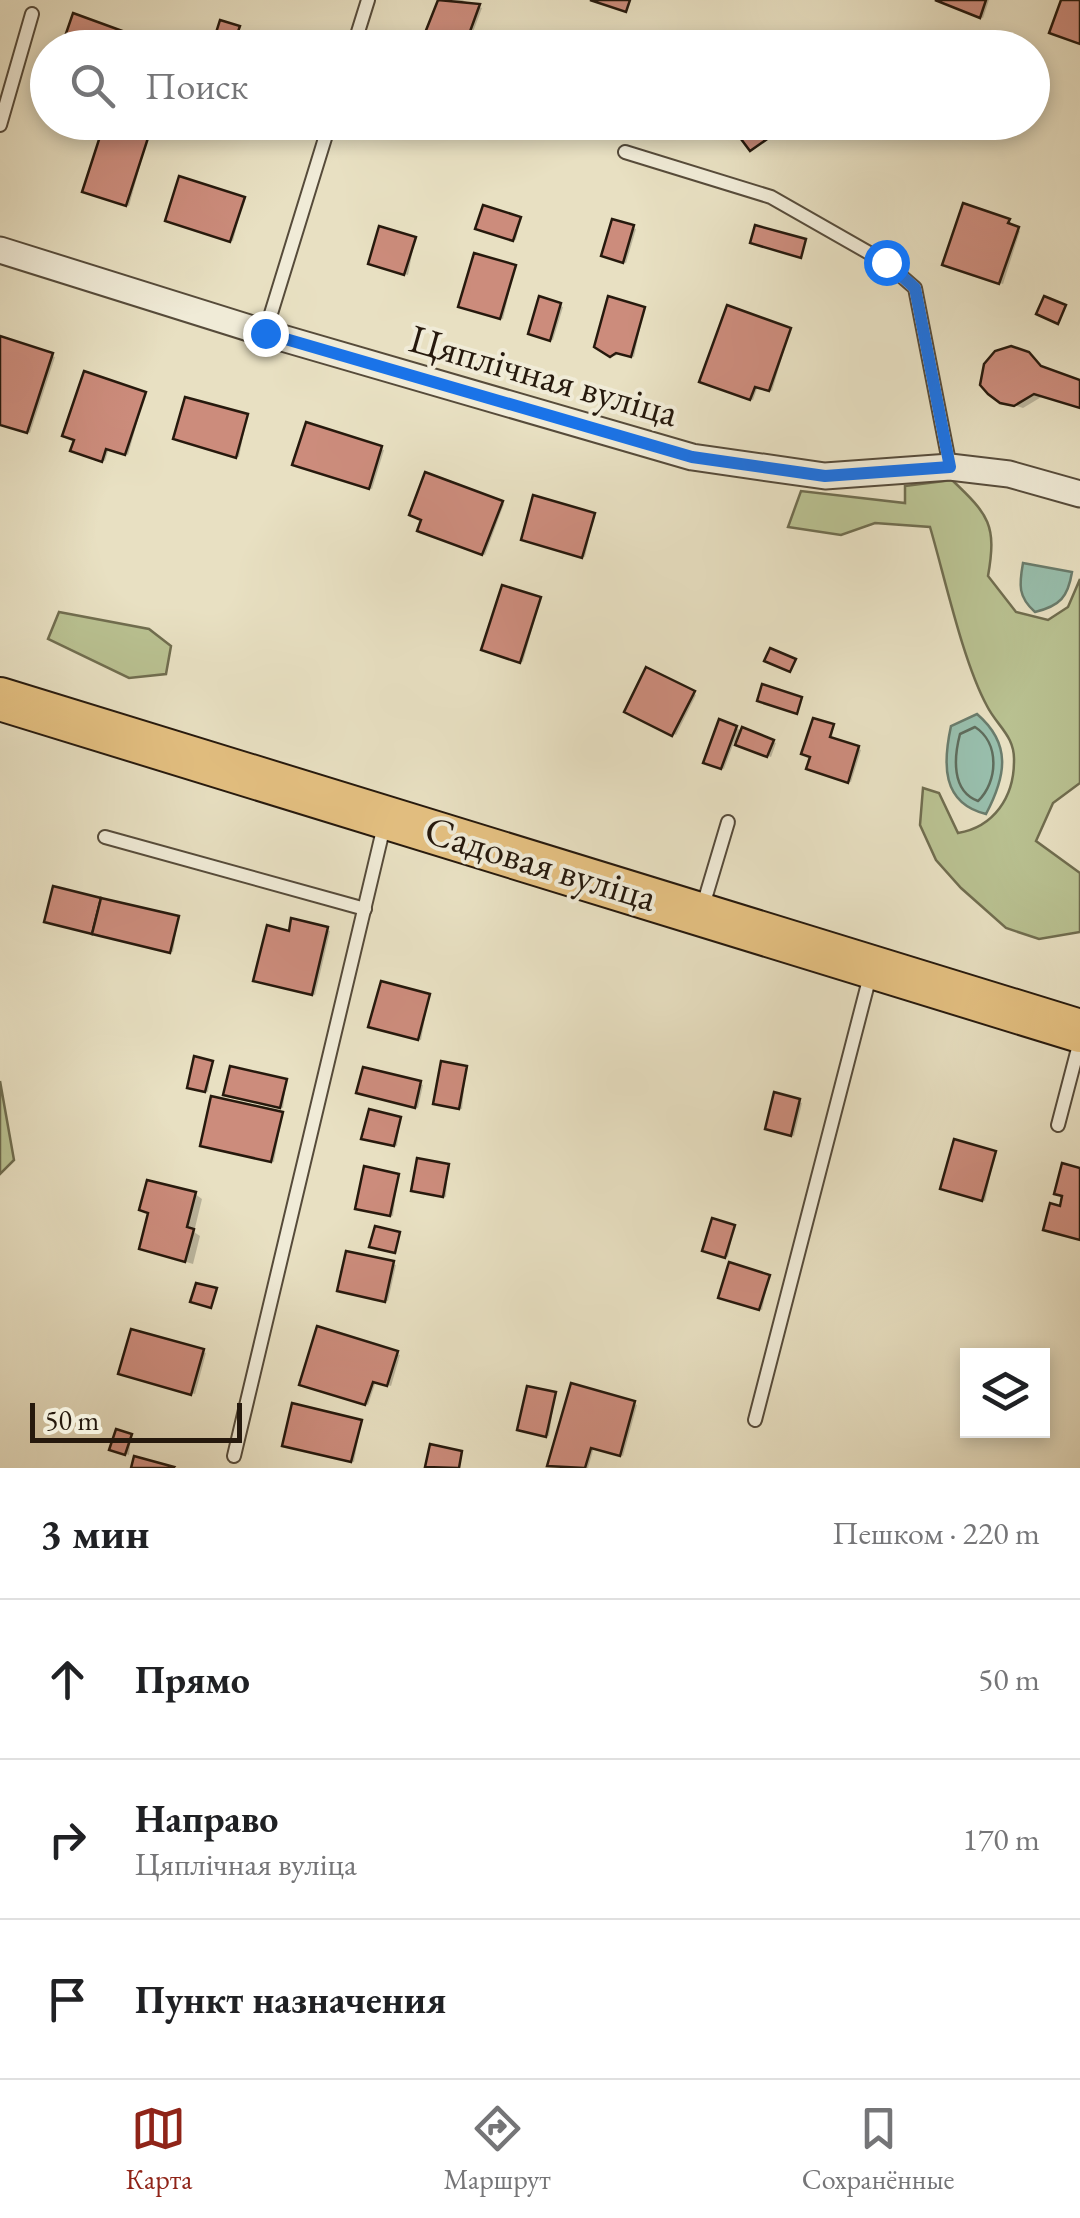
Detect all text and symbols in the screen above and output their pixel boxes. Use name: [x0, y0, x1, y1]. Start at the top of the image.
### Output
search box: [30, 30, 1050, 140]
icon: search: [65, 58, 120, 113]
text: Поиск: [145, 61, 248, 110]
route start: [864, 240, 910, 286]
route end: [243, 311, 289, 357]
street label: Цяплічная вуліца: [404, 312, 684, 438]
street label: Садовая вуліца: [419, 803, 663, 923]
map controls: [960, 1348, 1050, 1438]
button: layers: [960, 1348, 1050, 1438]
scale bar: [30, 1398, 242, 1442]
text: 50 m: [45, 1402, 99, 1438]
text: 3 мин: [40, 1506, 149, 1561]
text: Пешком · 220 m: [832, 1512, 1040, 1554]
icon: ahead: [40, 1652, 95, 1707]
text: Прямо: [135, 1655, 250, 1704]
text: 50 m: [978, 1658, 1040, 1700]
text: Направо: [135, 1794, 278, 1843]
icon: right: [40, 1812, 95, 1867]
text: 170 m: [963, 1818, 1040, 1860]
text: Цяплічная вуліца: [135, 1843, 357, 1885]
icon: arrive: [40, 1972, 95, 2027]
text: Пункт назначения: [135, 1975, 446, 2024]
tab: Карта: [126, 2101, 192, 2197]
tab: Маршрут: [443, 2101, 551, 2197]
tab: Сохранённые: [802, 2101, 954, 2197]

